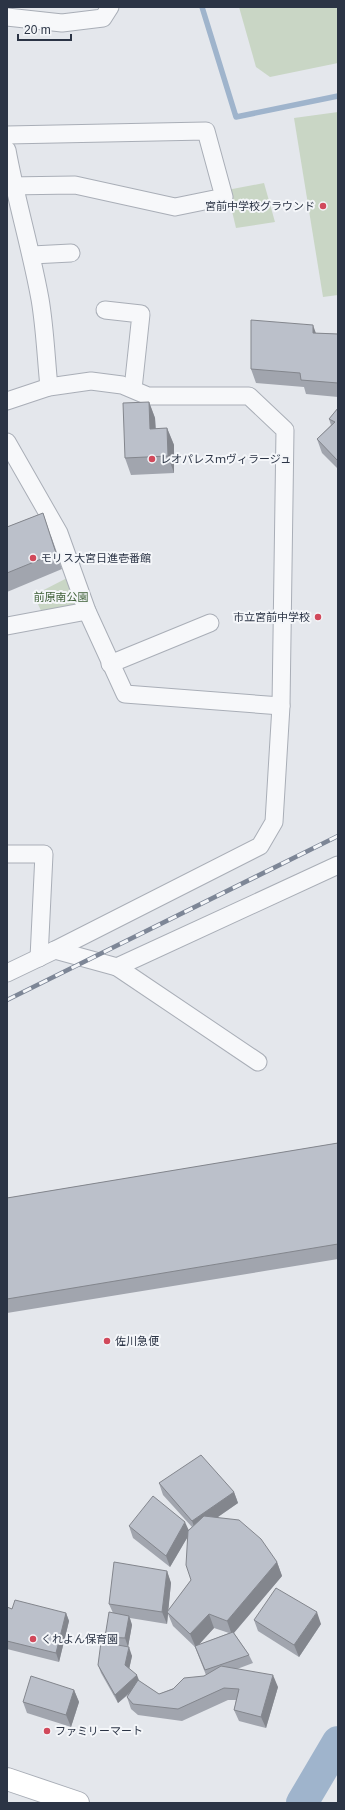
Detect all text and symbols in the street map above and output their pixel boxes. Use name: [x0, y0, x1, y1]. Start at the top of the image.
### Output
scale bar: [18, 16, 71, 42]
text: 20 m: [24, 23, 51, 37]
place label: 宮前中学校グラウンド: [205, 200, 315, 212]
marker: 宮前中学校グラウンド: [318, 201, 328, 211]
place label: レオパレスｍヴィラージュ: [160, 453, 291, 465]
marker: レオパレスｍヴィラージュ: [147, 454, 157, 464]
place label: モリス大宮日進壱番館: [41, 552, 151, 564]
marker: モリス大宮日進壱番館: [28, 553, 38, 563]
park label: 前原南公園: [34, 591, 89, 603]
place label: 市立宮前中学校: [233, 611, 310, 623]
marker: 市立宮前中学校: [313, 612, 323, 622]
place label: 佐川急便: [115, 1335, 160, 1347]
marker: 佐川急便: [102, 1336, 112, 1346]
place label: くれよん保育園: [41, 1633, 118, 1645]
marker: くれよん保育園: [28, 1634, 38, 1644]
place label: ファミリーマート: [55, 1725, 143, 1737]
marker: ファミリーマート: [42, 1726, 52, 1736]

